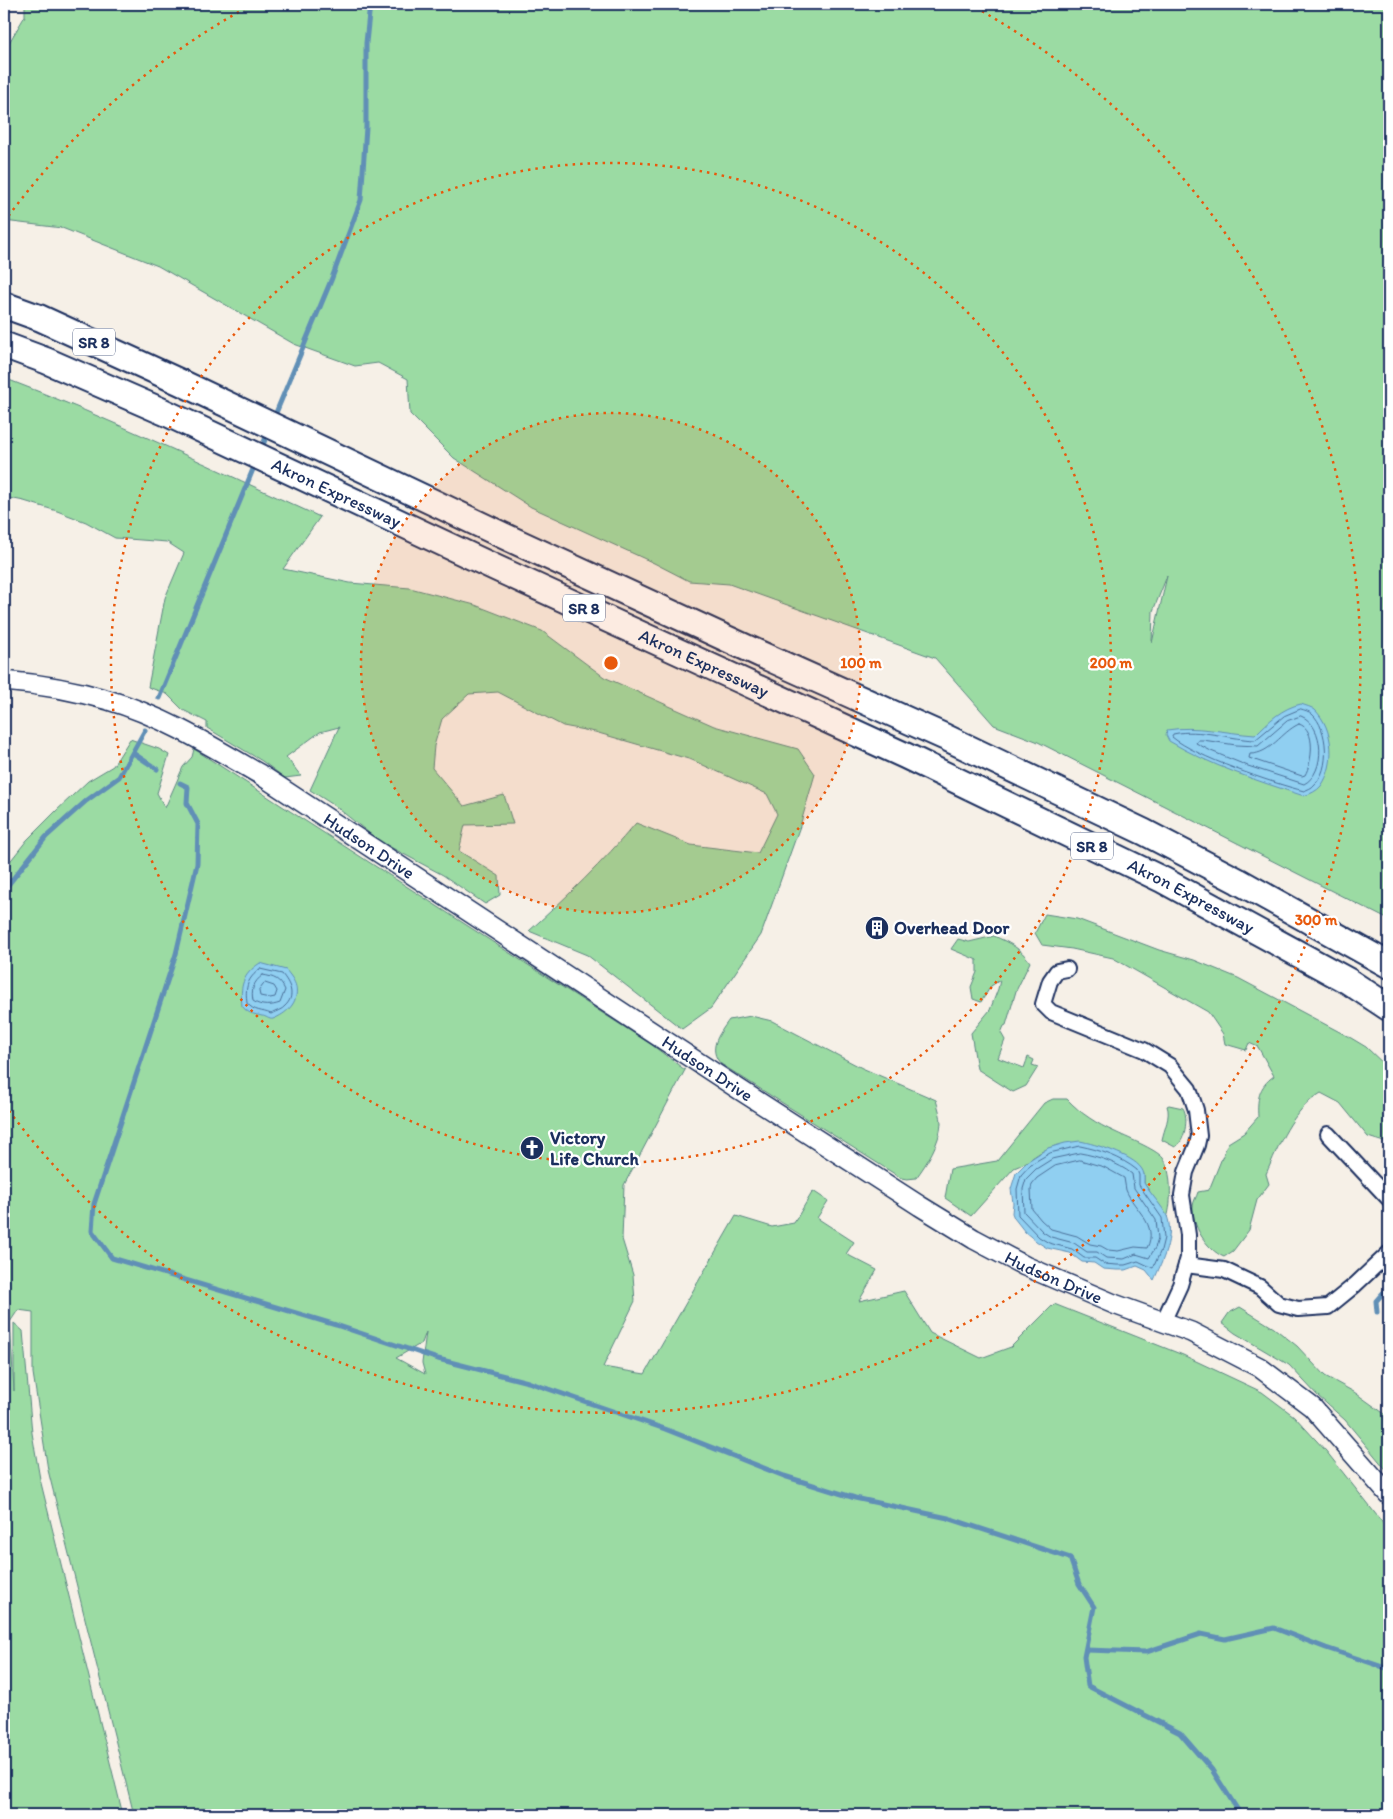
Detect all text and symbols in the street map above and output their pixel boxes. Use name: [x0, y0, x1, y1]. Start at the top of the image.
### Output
road number: SR 8: [73, 328, 115, 356]
street label: Akron Expressway: [268, 453, 405, 533]
road number: SR 8: [563, 594, 605, 622]
street label: Akron Expressway: [635, 624, 773, 703]
centre of rings: [602, 654, 620, 672]
text: 100 m: [840, 654, 882, 672]
text: 200 m: [1090, 654, 1133, 672]
street label: Hudson Drive: [319, 808, 419, 884]
road number: SR 8: [1071, 832, 1113, 859]
street label: Akron Expressway: [1124, 854, 1259, 939]
text: 300 m: [1295, 911, 1338, 929]
building icon: Overhead Door: [864, 915, 890, 941]
place label: Overhead Door: [894, 917, 1010, 939]
street label: Hudson Drive: [658, 1031, 757, 1106]
place label: Victory Life Church: [550, 1127, 639, 1170]
church icon: Victory Life Church: [519, 1135, 545, 1161]
street label: Hudson Drive: [1001, 1246, 1106, 1309]

